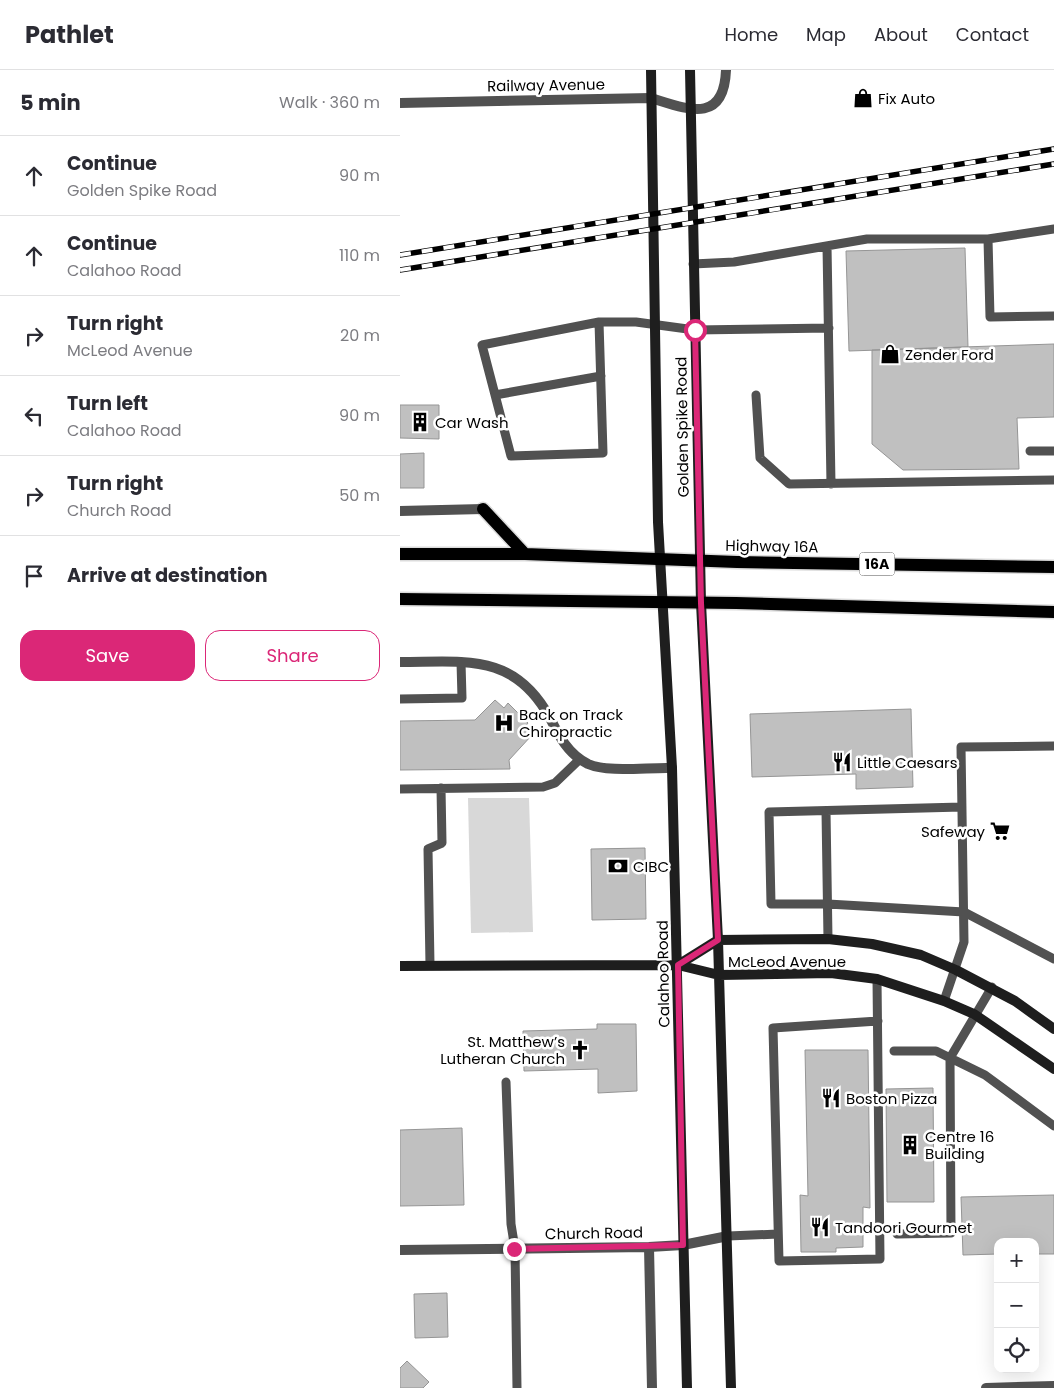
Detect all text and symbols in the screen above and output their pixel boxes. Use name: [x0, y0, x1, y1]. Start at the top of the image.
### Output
text: Pathlet: [25, 18, 114, 51]
text: Home: [724, 22, 778, 47]
text: Map: [806, 22, 846, 47]
text: About: [874, 22, 928, 47]
text: Contact: [956, 22, 1029, 47]
street label: Railway Avenue: [487, 73, 605, 97]
shop icon: Fix Auto: [852, 87, 874, 109]
text: 5 min: [20, 88, 81, 117]
place label: Fix Auto: [878, 88, 935, 109]
text: Walk · 360 m: [279, 91, 380, 114]
text: Continue: [67, 150, 157, 177]
icon: ahead: [20, 162, 48, 190]
text: 90 m: [339, 164, 380, 187]
text: Golden Spike Road: [67, 179, 217, 202]
text: Continue: [67, 230, 157, 257]
icon: ahead: [20, 242, 48, 270]
text: 110 m: [339, 244, 380, 267]
text: Calahoo Road: [67, 259, 182, 282]
text: Turn right: [67, 310, 163, 337]
route start: [684, 319, 707, 342]
icon: right: [20, 322, 48, 350]
text: 20 m: [340, 324, 380, 347]
text: McLeod Avenue: [67, 339, 193, 362]
shop icon: Zender Ford: [879, 343, 901, 365]
place label: Zender Ford: [905, 344, 994, 365]
street label: Golden Spike Road: [670, 356, 694, 498]
text: Turn left: [67, 390, 148, 417]
icon: left: [20, 402, 48, 430]
text: 90 m: [339, 404, 380, 427]
building icon: Car Wash: [409, 411, 431, 433]
place label: Car Wash: [435, 412, 509, 433]
text: Calahoo Road: [67, 419, 182, 442]
text: Turn right: [67, 470, 163, 497]
icon: right: [20, 482, 48, 510]
text: 50 m: [339, 484, 380, 507]
text: Church Road: [67, 499, 172, 522]
street label: Highway 16A: [725, 535, 819, 557]
road number: 16A: [860, 552, 894, 576]
icon: arrive: [20, 562, 48, 590]
text: Arrive at destination: [67, 562, 268, 589]
button: Save: [20, 630, 195, 681]
button: Share: [205, 630, 380, 681]
place label: Back on Track Chiropractic: [519, 704, 623, 742]
hospital icon: Back on Track Chiropractic: [493, 712, 515, 734]
restaurant icon: Little Caesars: [831, 751, 853, 773]
place label: Little Caesars: [857, 752, 958, 773]
supermarket icon: Safeway: [989, 820, 1011, 842]
place label: Safeway: [921, 821, 986, 842]
bank icon: CIBC: [607, 855, 629, 877]
place label: CIBC: [633, 856, 669, 877]
street label: Calahoo Road: [652, 920, 674, 1028]
street label: McLeod Avenue: [728, 951, 846, 972]
place label: St. Matthew’s Lutheran Church: [440, 1031, 565, 1069]
church icon: St. Matthew’s Lutheran Church: [569, 1039, 591, 1061]
restaurant icon: Boston Pizza: [820, 1087, 842, 1109]
place label: Boston Pizza: [846, 1088, 937, 1109]
place label: Centre 16 Building: [925, 1126, 994, 1164]
building icon: Centre 16 Building: [899, 1134, 921, 1156]
restaurant icon: Tandoori Gourmet: [809, 1216, 831, 1238]
place label: Tandoori Gourmet: [835, 1217, 972, 1238]
street label: Church Road: [545, 1222, 643, 1244]
route end: [503, 1238, 526, 1261]
map controls: [994, 1238, 1039, 1373]
button: +: [994, 1238, 1039, 1283]
button: −: [994, 1283, 1039, 1328]
button: locate: [994, 1328, 1039, 1373]

